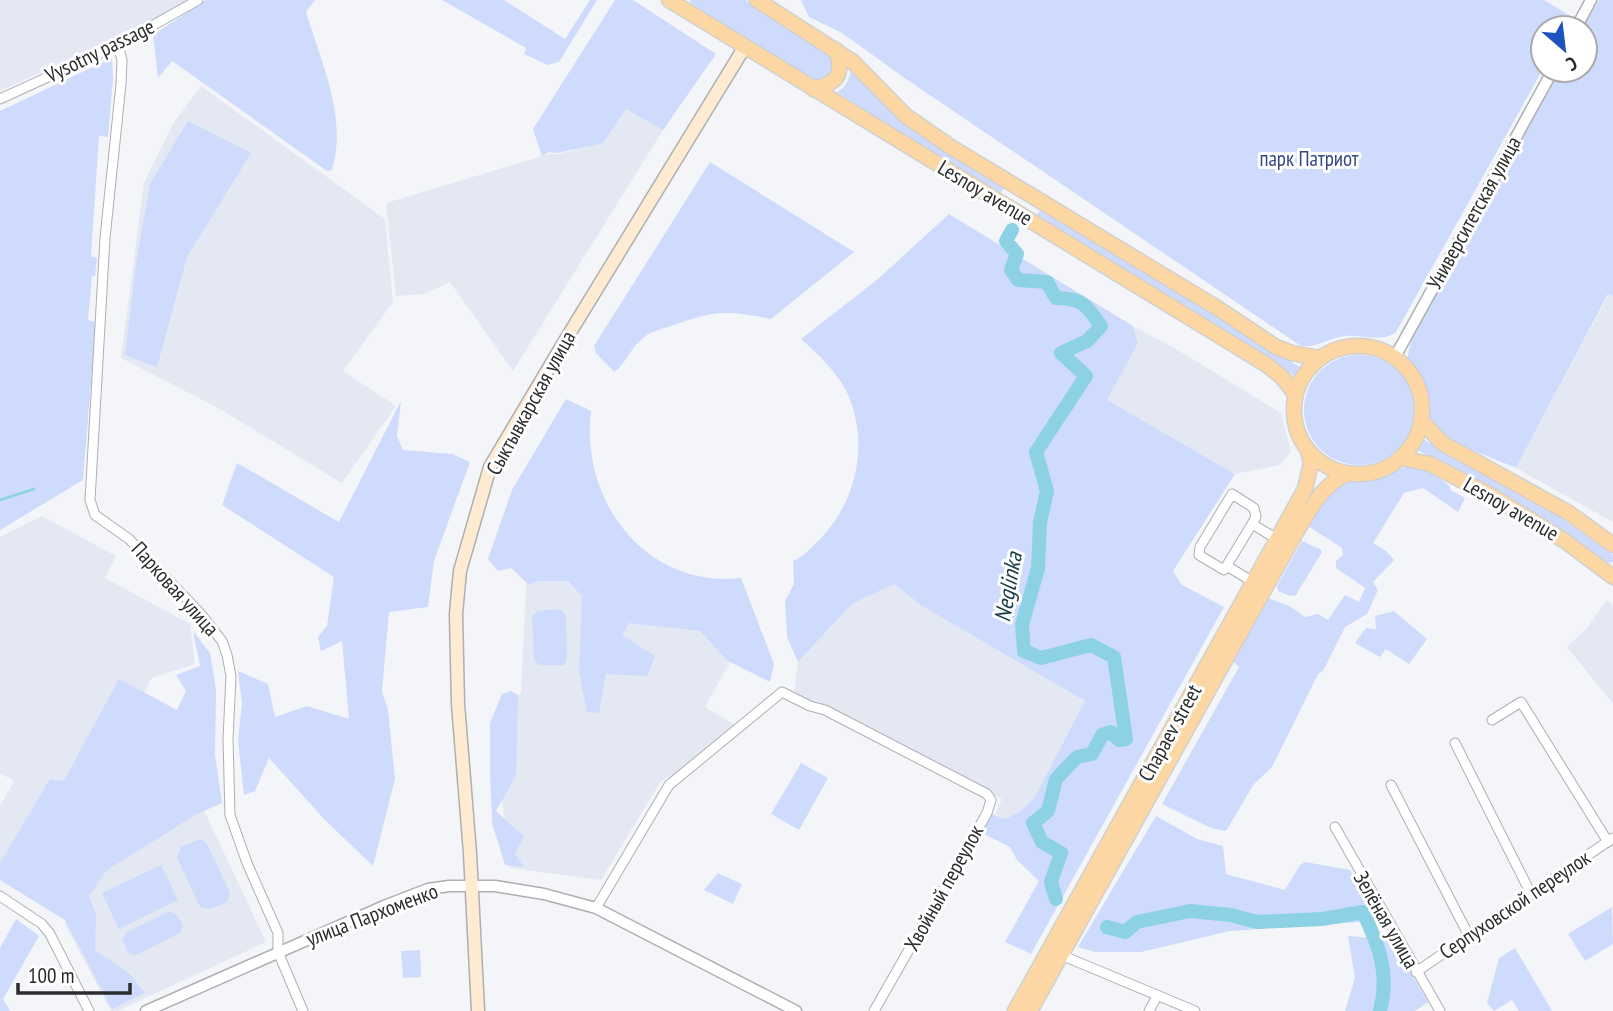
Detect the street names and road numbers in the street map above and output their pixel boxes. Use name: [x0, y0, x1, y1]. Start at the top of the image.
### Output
street label: Vysotny passage: [40, 13, 159, 89]
street label: Университетская улица: [1420, 131, 1527, 294]
street label: Lesnoy avenue: [933, 154, 1037, 231]
street label: Сыктывкарская улица: [480, 326, 581, 480]
street label: Lesnoy avenue: [1459, 470, 1564, 547]
street label: Парковая улица: [126, 536, 225, 642]
street label: Chapaev street: [1132, 679, 1207, 786]
street label: Хвойный переулок: [898, 820, 989, 955]
street label: Серпуховской переулок: [1434, 844, 1595, 965]
street label: Зелёная улица: [1348, 866, 1425, 973]
street label: улица Пархоменко: [302, 877, 442, 952]

